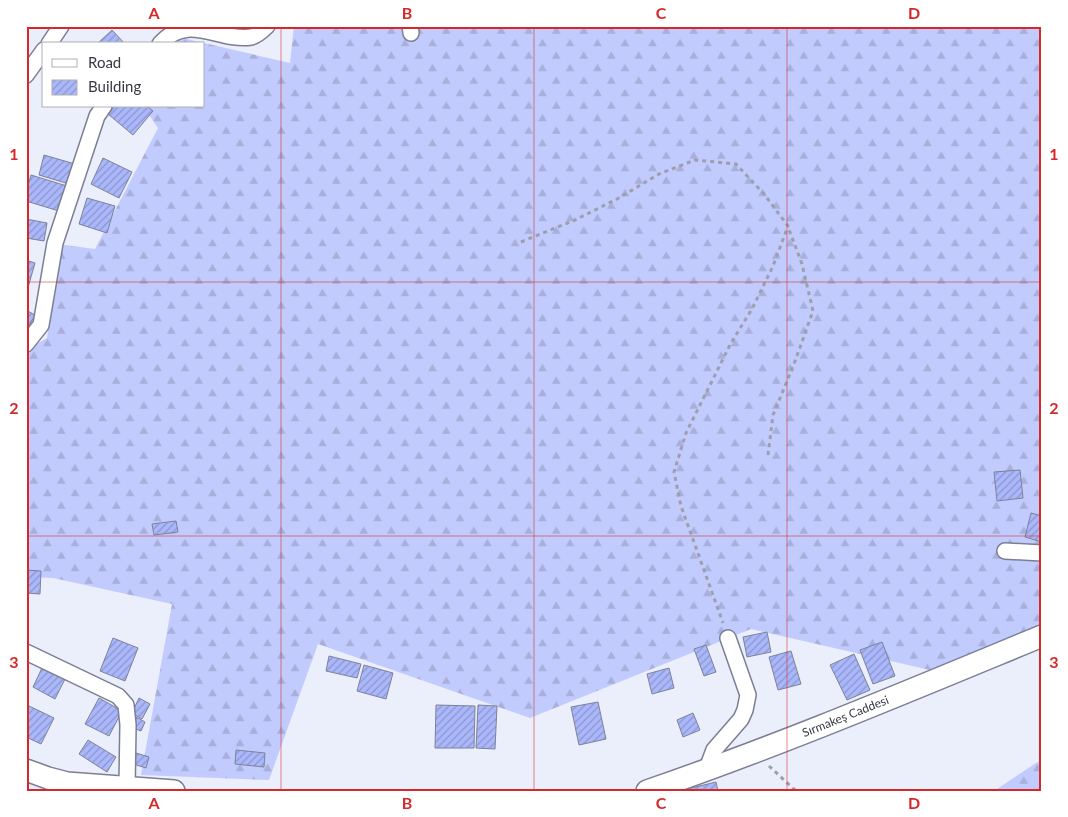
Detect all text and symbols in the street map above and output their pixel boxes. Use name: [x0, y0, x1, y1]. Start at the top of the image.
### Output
text: A: [147, 3, 160, 22]
text: B: [402, 3, 412, 22]
text: C: [656, 3, 667, 22]
text: D: [908, 3, 920, 22]
legend: [42, 42, 205, 108]
text: Road: [88, 53, 121, 71]
text: Building: [88, 77, 141, 95]
text: 1: [9, 144, 19, 163]
text: 1: [1049, 144, 1059, 163]
text: 2: [9, 398, 19, 417]
text: 2: [1049, 398, 1059, 417]
text: 3: [9, 652, 19, 671]
text: 3: [1049, 652, 1059, 671]
street label: Sırmakeş Caddesi: [800, 692, 891, 740]
text: A: [147, 793, 160, 812]
text: B: [402, 793, 412, 812]
text: C: [656, 793, 667, 812]
text: D: [908, 793, 920, 812]

